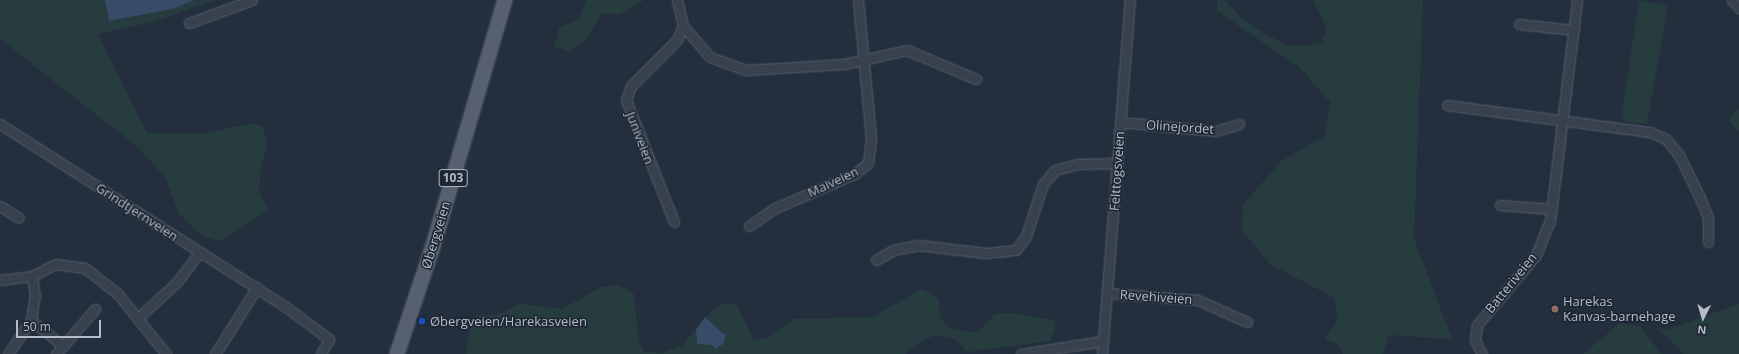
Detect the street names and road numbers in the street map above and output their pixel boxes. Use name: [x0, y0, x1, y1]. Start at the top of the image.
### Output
street label: Juniveien: [623, 110, 657, 166]
street label: Olinejordet: [1145, 117, 1215, 137]
street label: Felttogsveien: [1106, 131, 1128, 211]
street label: Maiveien: [805, 163, 861, 201]
road number: 103: [438, 168, 468, 188]
street label: Grindtjernveien: [93, 180, 181, 244]
street label: Øbergveien: [418, 199, 454, 271]
street label: Batteriveien: [1482, 250, 1540, 316]
street label: Revehiveien: [1119, 287, 1193, 307]

